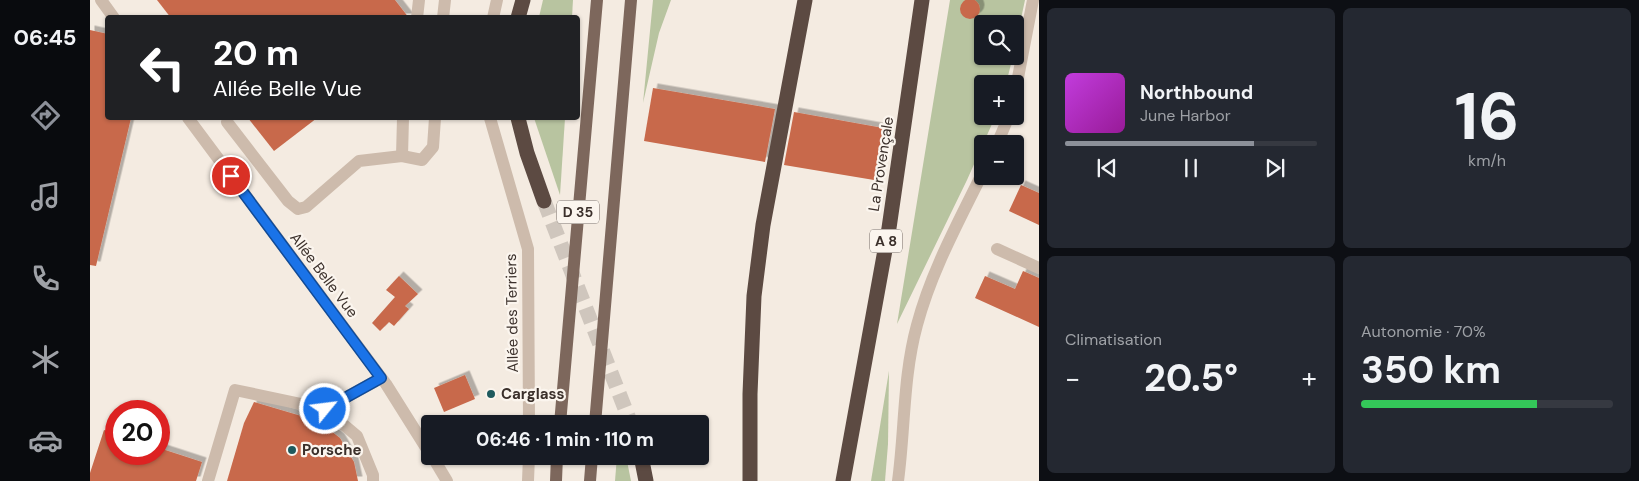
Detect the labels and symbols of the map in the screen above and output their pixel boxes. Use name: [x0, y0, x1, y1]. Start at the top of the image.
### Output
street label: La Provençale: [864, 115, 898, 213]
pin: [210, 155, 252, 197]
road number: D 35: [557, 200, 599, 223]
street label: Allée Belle Vue: [285, 228, 363, 322]
road number: A 8: [870, 230, 902, 252]
street label: Allée des Terriers: [501, 253, 523, 373]
position arrow: [298, 382, 350, 434]
place label: Carglass: [501, 384, 565, 404]
marker: Carglass: [485, 388, 497, 400]
speed limit sign: 20: [105, 400, 170, 465]
place label: Porsche: [302, 440, 362, 460]
marker: Porsche: [286, 444, 298, 456]

